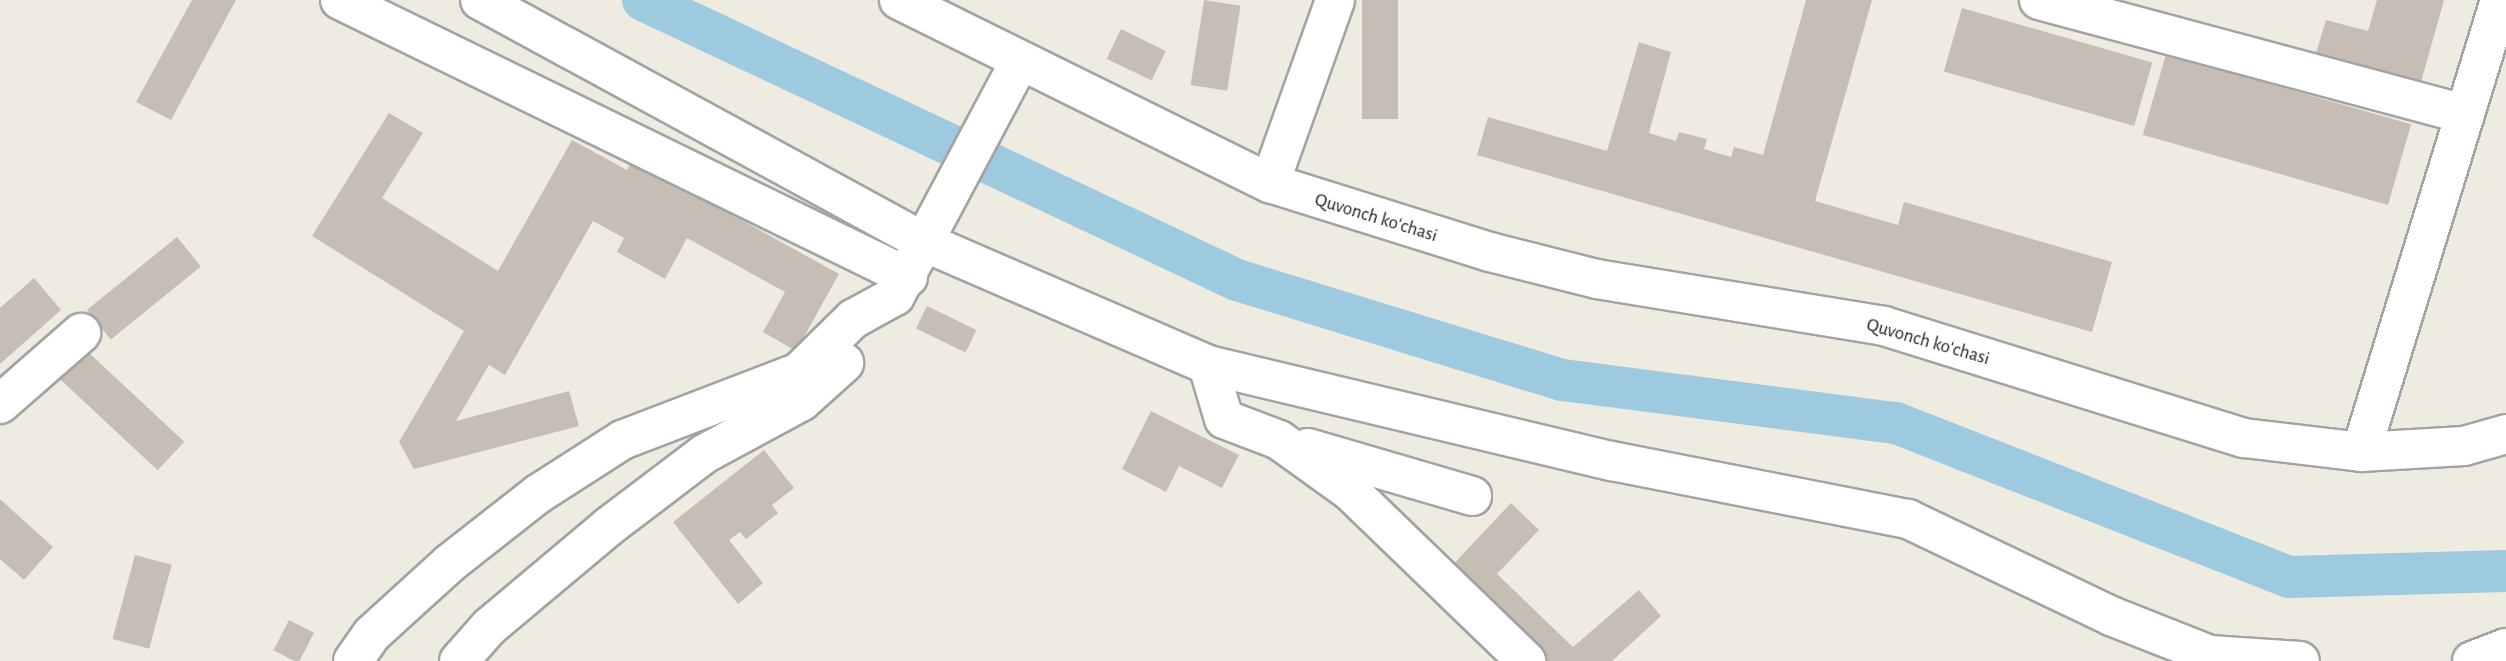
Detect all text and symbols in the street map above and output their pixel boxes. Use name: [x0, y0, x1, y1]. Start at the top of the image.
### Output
street label: Quvonch koʻchasi: [1312, 189, 1440, 247]
street label: Quvonch koʻchasi: [1864, 314, 1992, 370]

